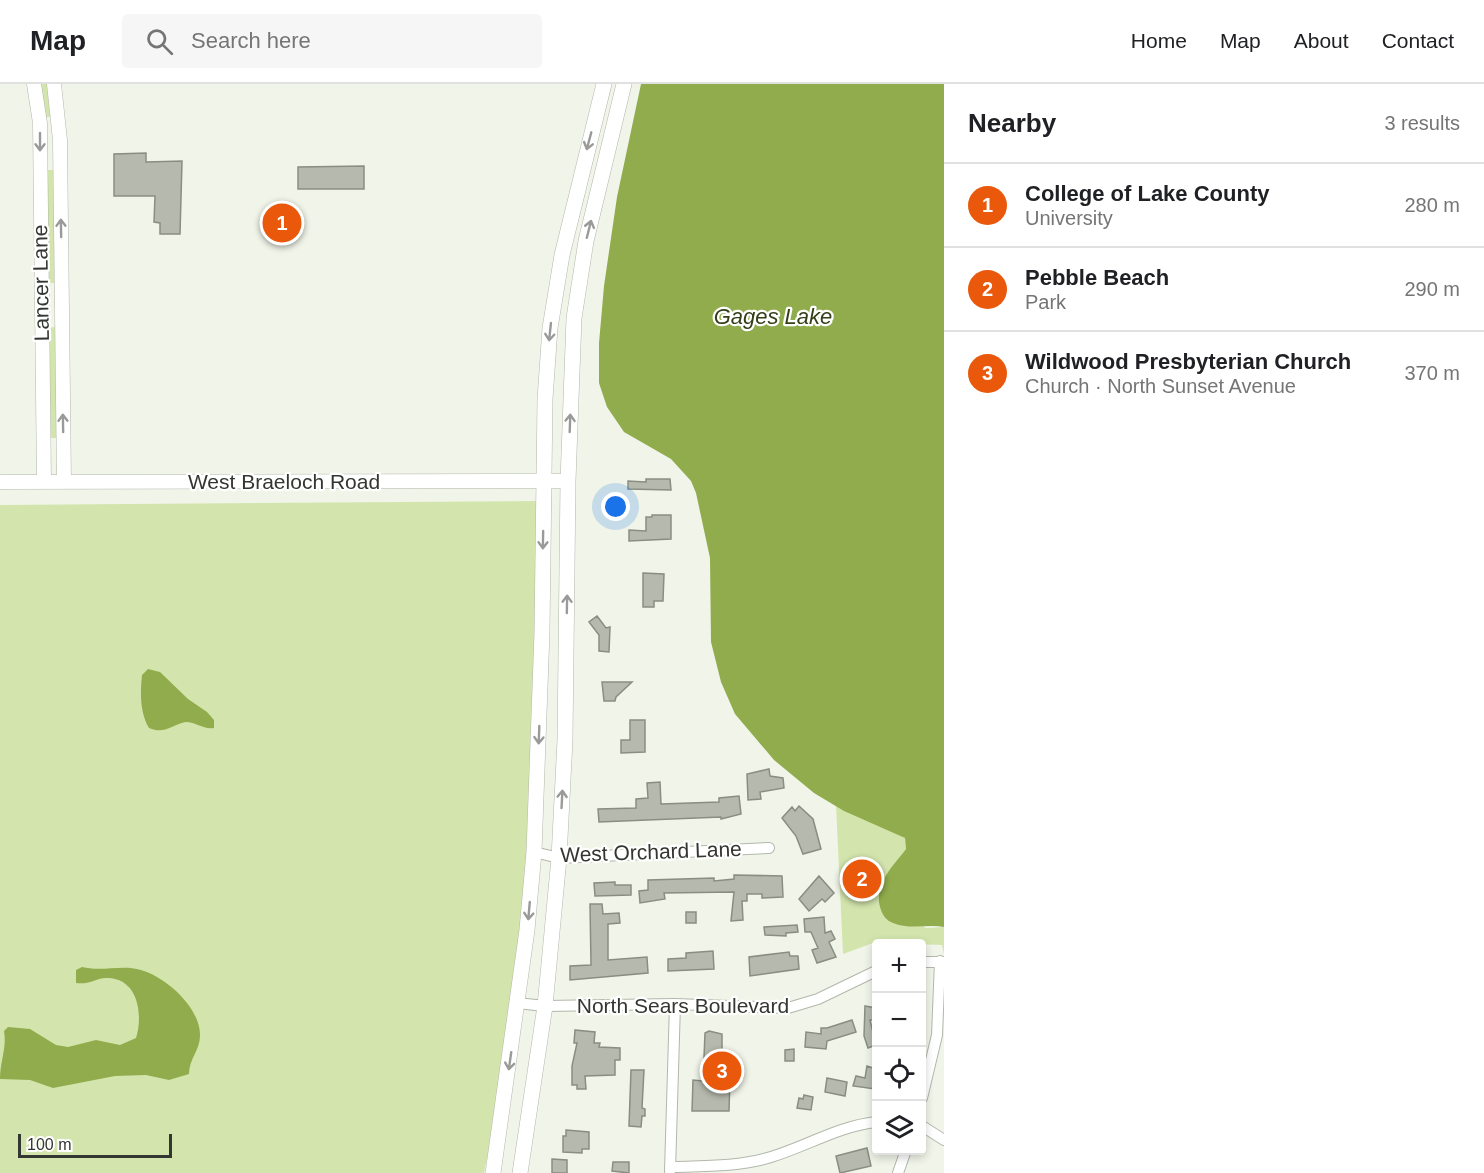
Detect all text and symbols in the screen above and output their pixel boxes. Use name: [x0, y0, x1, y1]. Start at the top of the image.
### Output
search box: [122, 14, 542, 68]
text: Map: [30, 25, 86, 56]
icon: search: [143, 25, 176, 58]
text: Search here: [191, 28, 311, 53]
text: Home: [1131, 29, 1187, 52]
text: Map: [1220, 29, 1261, 52]
text: About: [1294, 29, 1349, 52]
text: Contact: [1382, 29, 1454, 52]
text: Nearby: [968, 108, 1056, 138]
text: 3 results: [1384, 112, 1460, 134]
one-way arrow: [34, 131, 46, 151]
one-way arrow: [583, 131, 595, 150]
text: College of Lake County: [1025, 181, 1269, 206]
text: 1: [982, 194, 993, 216]
text: 280 m: [1404, 194, 1460, 216]
pin: 1: [262, 200, 302, 246]
text: University: [1025, 207, 1113, 229]
one-way arrow: [55, 219, 67, 239]
one-way arrow: [584, 220, 595, 239]
street label: Lancer Lane: [28, 224, 53, 342]
text: Pebble Beach: [1025, 265, 1169, 290]
text: 2: [982, 278, 993, 300]
text: 290 m: [1404, 278, 1460, 300]
text: Park: [1025, 291, 1066, 313]
water label: Gages Lake: [714, 304, 832, 329]
one-way arrow: [544, 321, 555, 341]
text: Wildwood Presbyterian Church: [1025, 349, 1351, 374]
text: 3: [982, 362, 993, 384]
text: 370 m: [1404, 362, 1460, 384]
text: Church · North Sunset Avenue: [1025, 375, 1296, 397]
one-way arrow: [565, 413, 576, 433]
one-way arrow: [57, 414, 69, 434]
street label: West Braeloch Road: [188, 470, 380, 493]
your location: [601, 492, 630, 521]
one-way arrow: [537, 530, 549, 550]
one-way arrow: [561, 595, 573, 615]
one-way arrow: [533, 725, 545, 745]
one-way arrow: [557, 790, 568, 810]
street label: West Orchard Lane: [560, 837, 742, 866]
pin: 2: [842, 856, 882, 902]
one-way arrow: [523, 900, 534, 920]
map controls: [872, 939, 926, 1155]
button: +: [872, 939, 926, 993]
button: −: [872, 993, 926, 1047]
street label: North Sears Boulevard: [577, 994, 789, 1017]
button: locate: [872, 1047, 926, 1101]
pin: 3: [702, 1048, 742, 1094]
one-way arrow: [504, 1050, 515, 1070]
button: layers: [872, 1101, 926, 1155]
scale bar: [18, 1131, 172, 1158]
text: 100 m: [27, 1136, 71, 1153]

